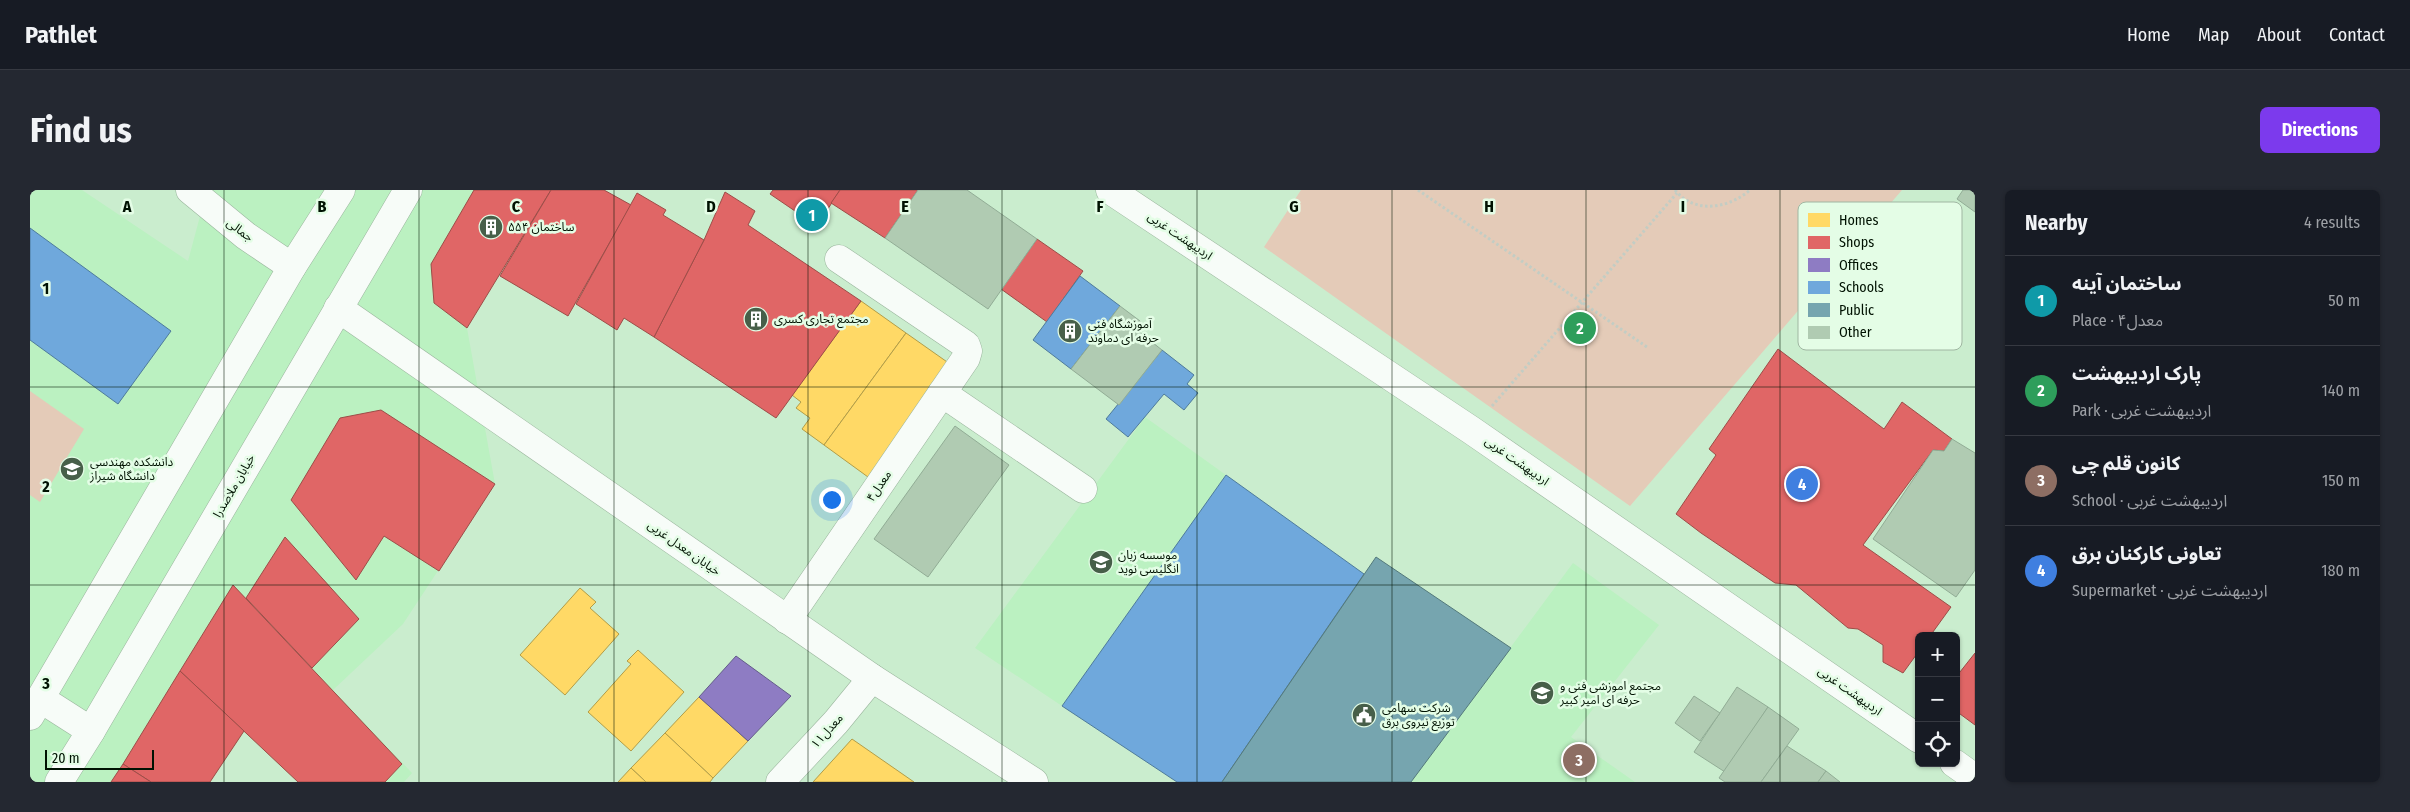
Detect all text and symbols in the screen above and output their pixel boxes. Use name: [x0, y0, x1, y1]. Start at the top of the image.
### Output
text: Pathlet: [25, 21, 97, 49]
text: Home: [2127, 24, 2170, 46]
text: Map: [2198, 24, 2229, 46]
text: About: [2257, 24, 2301, 46]
text: Contact: [2329, 24, 2385, 46]
button: Directions: [2260, 107, 2380, 153]
text: Find us: [30, 109, 132, 151]
pin: 1: [796, 196, 828, 234]
text: A: [122, 197, 132, 216]
text: B: [318, 197, 327, 216]
text: C: [512, 197, 521, 216]
text: D: [706, 197, 716, 216]
text: E: [901, 197, 909, 216]
text: F: [1096, 197, 1104, 216]
text: G: [1289, 197, 1299, 216]
text: H: [1484, 197, 1494, 216]
text: I: [1681, 197, 1685, 216]
legend: [1798, 202, 1962, 350]
street label: اردیبهشت غربی: [1145, 209, 1215, 263]
text: Nearby: [2025, 210, 2087, 236]
text: Homes: [1839, 212, 1879, 229]
text: 4 results: [2304, 213, 2360, 232]
building icon: ساختمان ۵۵۴: [478, 214, 504, 240]
street label: جمالی: [224, 216, 256, 244]
place label: ساختمان ۵۵۴: [508, 220, 575, 234]
text: Shops: [1839, 234, 1874, 251]
text: Offices: [1839, 257, 1878, 274]
text: ساختمان آینه: [2072, 272, 2182, 295]
text: 1: [43, 279, 49, 298]
text: Schools: [1839, 279, 1884, 296]
text: 1: [2038, 291, 2044, 310]
text: 50 m: [2328, 291, 2360, 310]
text: Public: [1839, 302, 1874, 319]
building icon: مجتمع تجاری کسری: [743, 306, 769, 332]
pin: 2: [1564, 309, 1596, 347]
text: Place · معدل۴: [2072, 311, 2163, 330]
place label: مجتمع تجاری کسری: [774, 312, 869, 328]
place label: آموزشگاه فنی حرفه ای دماوند: [1088, 317, 1159, 345]
building icon: آموزشگاه فنی حرفه ای دماوند: [1057, 318, 1083, 344]
text: Other: [1839, 324, 1872, 341]
text: پارک اردیبهشت: [2072, 362, 2201, 385]
text: 2: [2037, 381, 2045, 400]
text: 140 m: [2322, 381, 2360, 400]
text: Park · اردیبهشت غربی: [2072, 401, 2211, 420]
street label: اردیبهشت غربی: [1482, 434, 1552, 488]
street label: خیابان ملاصدرا: [210, 452, 258, 520]
text: کانون قلم چی: [2072, 452, 2180, 475]
place label: دانشکده مهندسی دانشگاه شیراز: [89, 455, 174, 483]
school or university icon: دانشکده مهندسی دانشگاه شیراز: [59, 456, 85, 482]
pin: 4: [1786, 465, 1818, 503]
street label: معدل۴: [864, 468, 894, 504]
text: 3: [2037, 471, 2045, 490]
text: 150 m: [2322, 471, 2360, 490]
text: 2: [41, 477, 50, 496]
your location: [819, 487, 845, 513]
text: School · اردیبهشت غربی: [2072, 491, 2227, 510]
street label: خیابان معدل غربی: [645, 518, 723, 578]
text: تعاونی کارکنان برق: [2072, 542, 2221, 565]
place label: موسسه زبان انگلیسی نوید: [1118, 548, 1179, 576]
school or university icon: موسسه زبان انگلیسی نوید: [1088, 549, 1114, 575]
text: 4: [2037, 561, 2045, 580]
text: 180 m: [2321, 561, 2360, 580]
text: Supermarket · اردیبهشت غربی: [2072, 581, 2267, 600]
map controls: [1915, 632, 1960, 767]
button: +: [1915, 632, 1960, 677]
street label: اردیبهشت غربی: [1815, 664, 1885, 718]
text: 3: [41, 674, 50, 693]
button: −: [1915, 677, 1960, 722]
place label: مجتمع اموزشی فنی و حرفه ای امیر کبیر: [1559, 679, 1661, 707]
school or university icon: مجتمع اموزشی فنی و حرفه ای امیر کبیر: [1529, 680, 1555, 706]
place label: شرکت سهامی توزیع نیروی برق: [1382, 701, 1455, 731]
public building icon: شرکت سهامی توزیع نیروی برق: [1351, 702, 1377, 728]
street label: معدل۱۱: [808, 711, 846, 751]
button: locate: [1915, 722, 1960, 767]
pin: 3: [1563, 741, 1595, 779]
scale bar: [45, 747, 154, 770]
text: 20 m: [52, 750, 80, 767]

